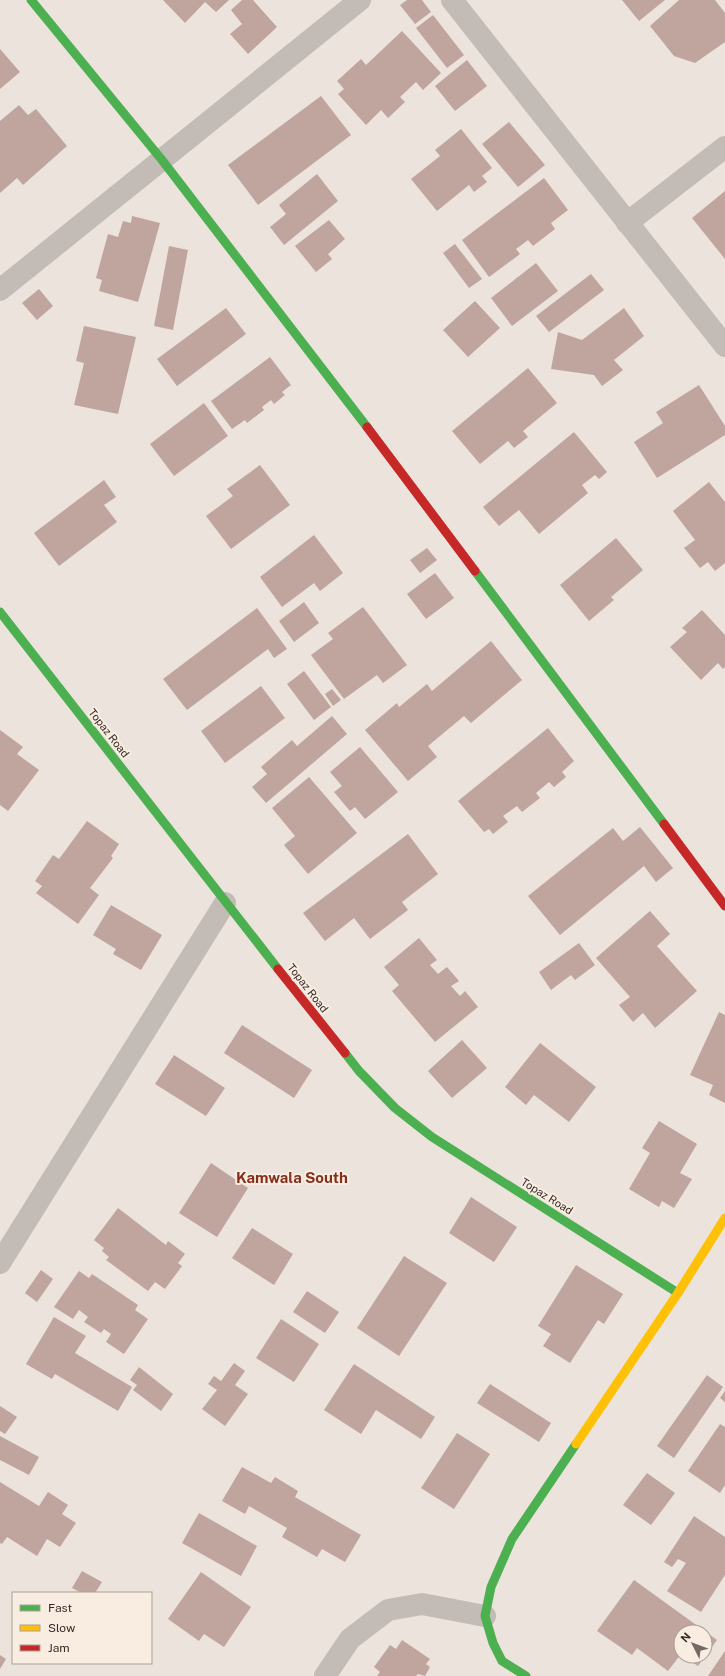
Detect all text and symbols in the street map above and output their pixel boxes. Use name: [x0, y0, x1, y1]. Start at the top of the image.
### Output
street label: Topaz Road: [86, 706, 132, 760]
street label: Topaz Road: [285, 961, 331, 1015]
district label: Kamwala South: [236, 1169, 348, 1186]
street label: Topaz Road: [519, 1175, 575, 1217]
legend: [12, 1592, 152, 1664]
text: Fast: [48, 1601, 73, 1615]
text: Slow: [48, 1621, 76, 1635]
north arrow: [673, 1624, 713, 1664]
text: N: [678, 1630, 693, 1645]
text: Jam: [48, 1641, 70, 1655]

